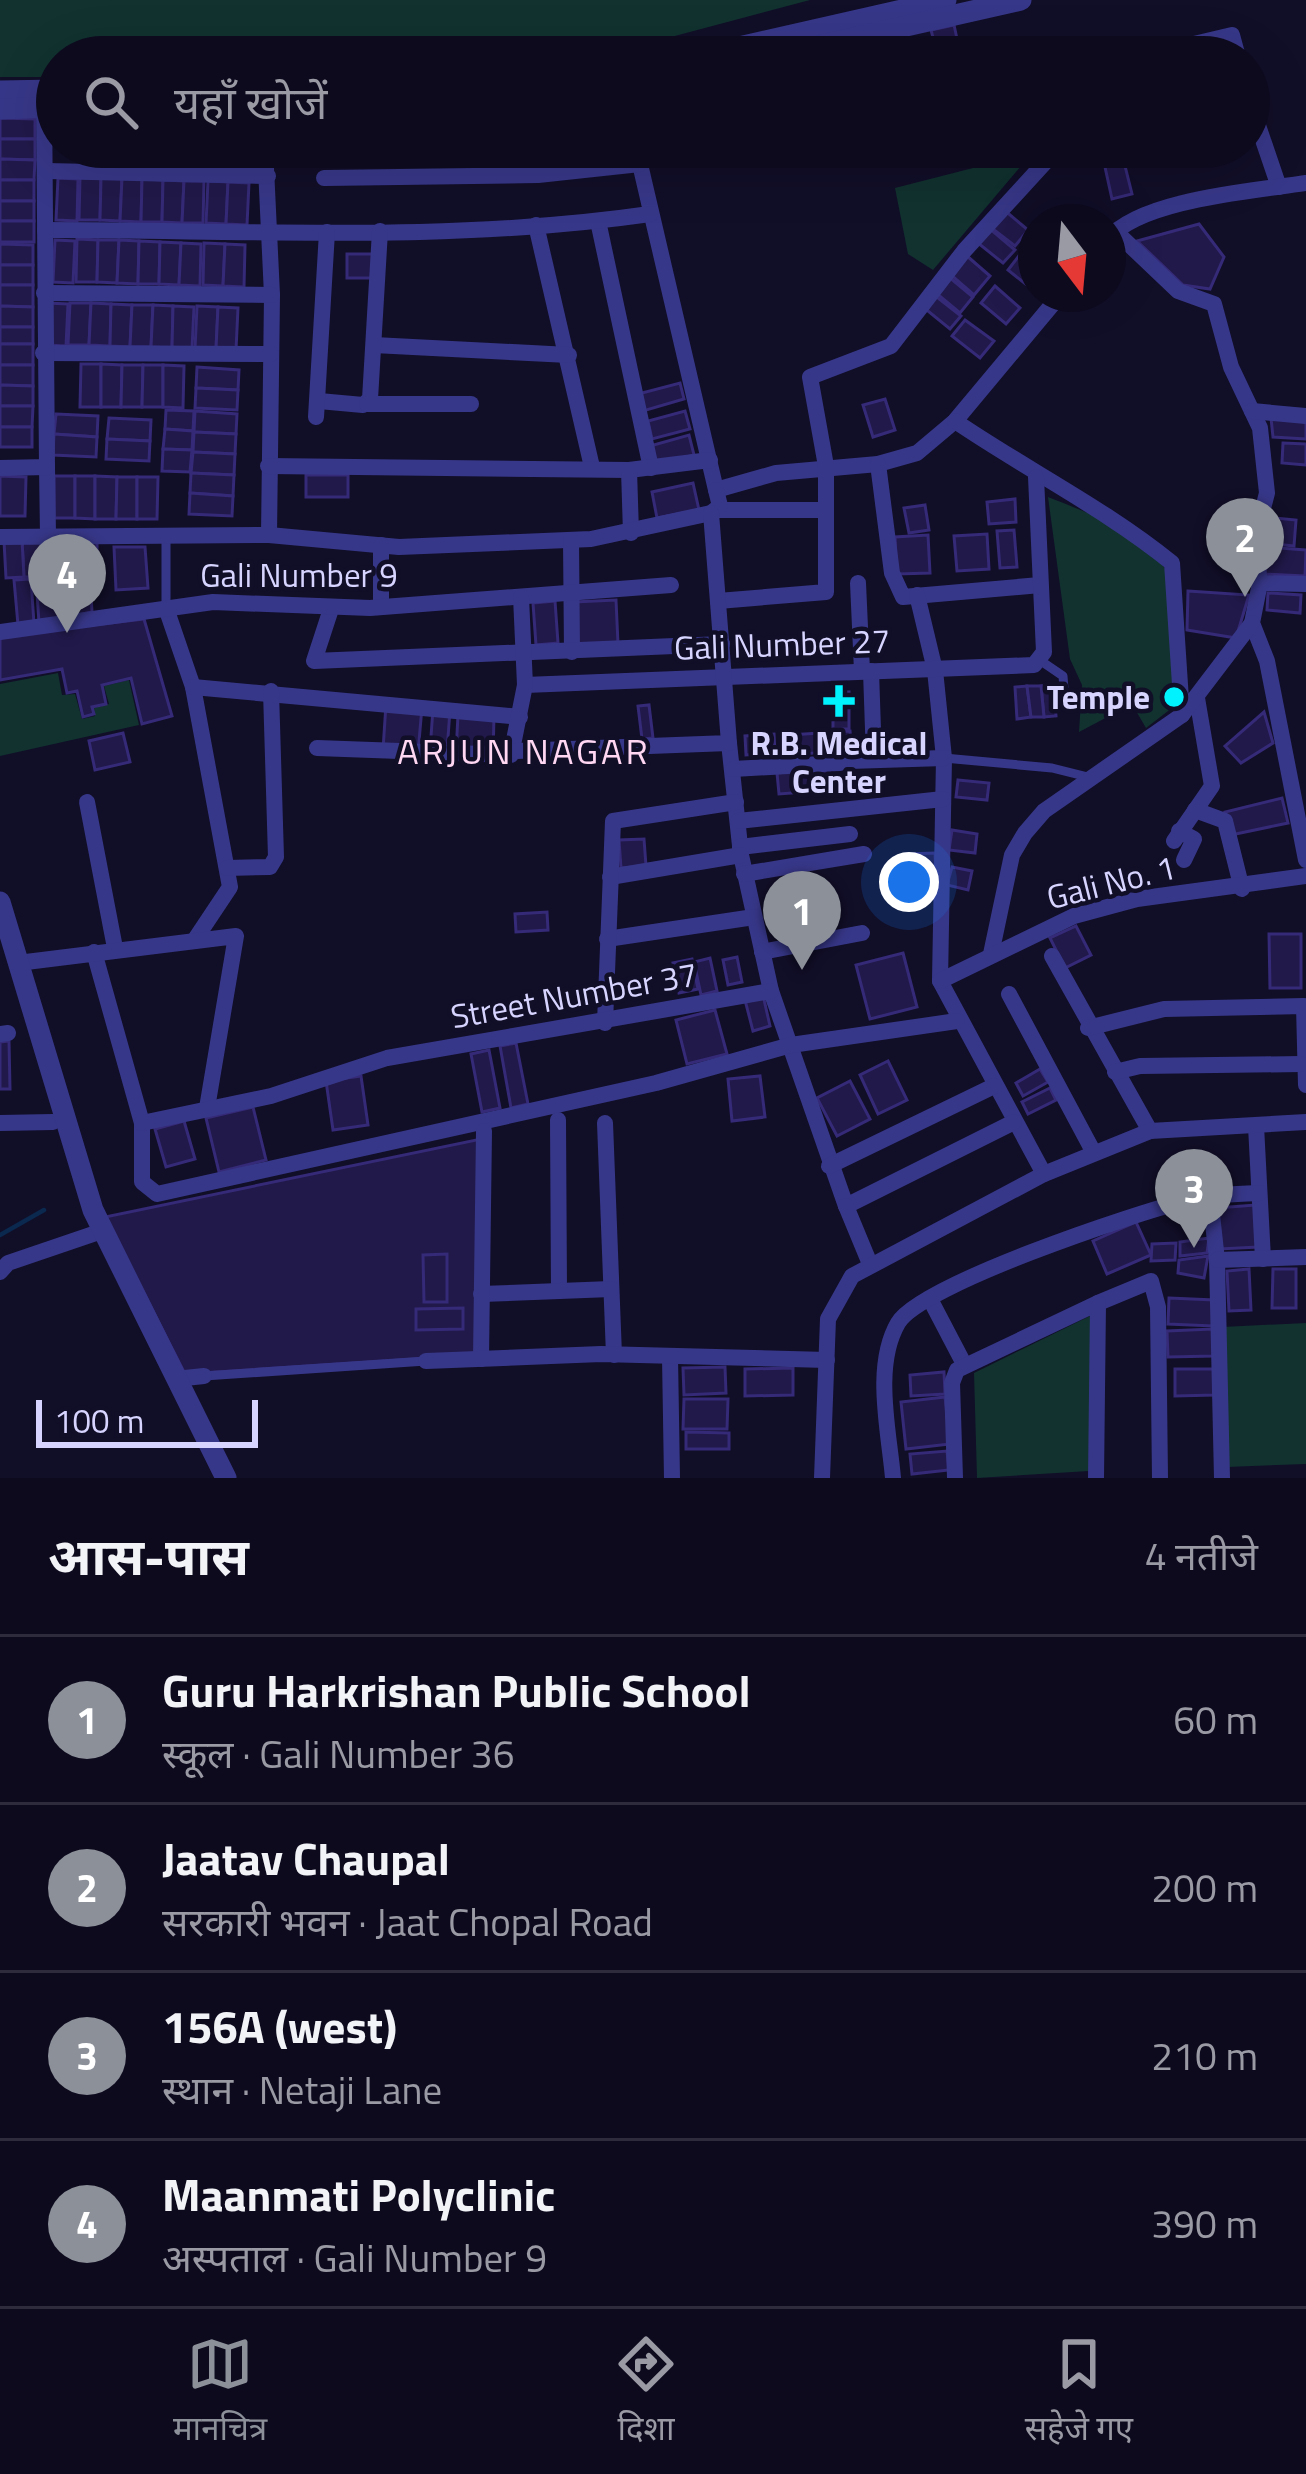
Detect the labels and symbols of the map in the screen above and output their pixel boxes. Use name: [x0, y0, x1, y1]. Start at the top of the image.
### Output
north arrow: [1018, 204, 1126, 312]
pin: 2: [1206, 498, 1284, 597]
pin: 4: [28, 534, 106, 633]
street label: Gali Number 9: [200, 550, 398, 600]
street label: Gali Number 27: [673, 615, 891, 673]
place label: Temple: [1047, 672, 1150, 722]
marker: Temple: [1161, 684, 1187, 710]
marker: R.B. Medical Center: [823, 685, 855, 717]
place label: R.B. Medical Center: [751, 718, 927, 806]
district label: ARJUN NAGAR: [397, 723, 651, 778]
street label: Gali No. 1: [1041, 842, 1181, 922]
your location: [879, 852, 939, 912]
pin: 1: [763, 871, 841, 970]
street label: Street Number 37: [447, 949, 701, 1041]
pin: 3: [1155, 1149, 1233, 1248]
scale bar: [36, 1394, 258, 1447]

